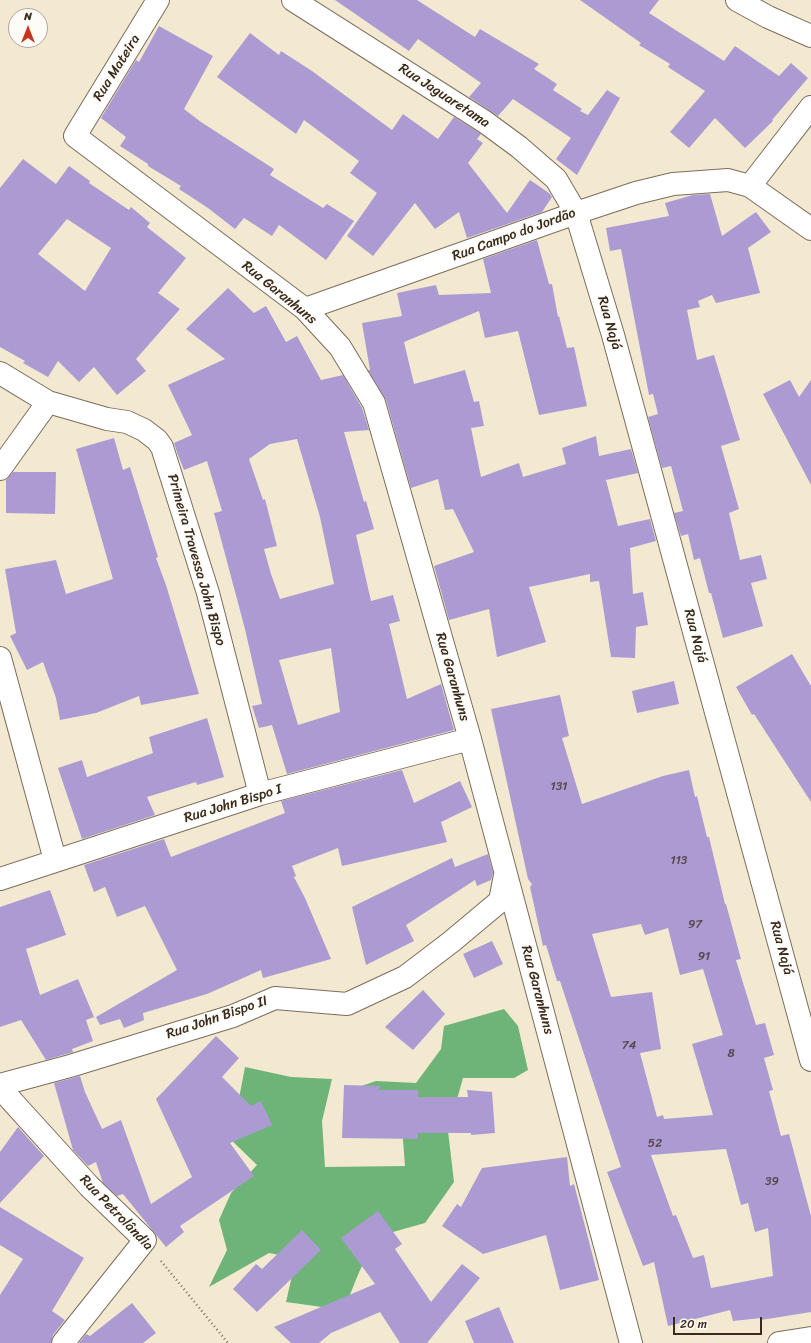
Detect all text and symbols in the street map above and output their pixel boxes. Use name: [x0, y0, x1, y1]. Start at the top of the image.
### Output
text: N: [24, 7, 32, 26]
north arrow: [8, 8, 48, 48]
street label: Rua Mateira: [90, 32, 144, 104]
street label: Rua Jaguaretama: [395, 60, 493, 132]
street label: Rua Campo do Jordão: [450, 205, 578, 265]
street label: Rua Garanhuns: [238, 258, 320, 328]
street label: Rua Najá: [593, 294, 625, 352]
street label: Primeira Travessa John Bispo: [163, 472, 229, 648]
street label: Rua Najá: [680, 607, 710, 665]
street label: Rua Garanhuns: [431, 631, 473, 723]
house number: 131: [551, 780, 567, 794]
street label: Rua John Bispo I: [182, 781, 284, 827]
house number: 113: [671, 854, 687, 868]
house number: 97: [688, 918, 702, 932]
street label: Rua Najá: [766, 919, 796, 977]
street label: Rua Garanhuns: [517, 944, 557, 1036]
house number: 91: [698, 950, 710, 964]
street label: Rua John Bispo II: [164, 993, 270, 1043]
house number: 74: [622, 1039, 636, 1053]
house number: 8: [727, 1047, 735, 1061]
house number: 52: [648, 1137, 662, 1151]
street label: Rua Petrolândia: [76, 1172, 156, 1254]
house number: 39: [765, 1175, 779, 1189]
scale bar: [675, 1309, 764, 1335]
text: 20 m: [680, 1313, 707, 1335]

